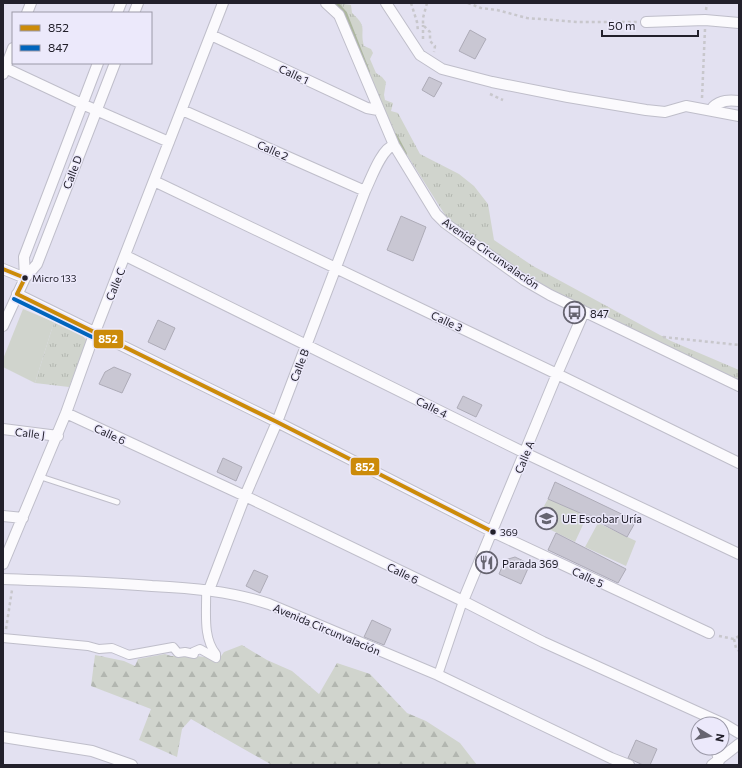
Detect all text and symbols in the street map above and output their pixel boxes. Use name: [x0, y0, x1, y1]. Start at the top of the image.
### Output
legend: [12, 12, 152, 64]
scale bar: [602, 12, 698, 38]
text: 50 m: [608, 18, 636, 32]
text: 852: [48, 20, 69, 34]
text: 847: [48, 40, 69, 54]
street label: Calle 1: [277, 61, 311, 87]
street label: Calle 2: [255, 137, 291, 163]
street label: Calle D: [60, 153, 84, 191]
street label: Avenida Circunvalación: [440, 215, 542, 291]
street label: Calle C: [103, 266, 127, 302]
place label: Micro 133: [32, 272, 77, 284]
marker: Micro 133: [20, 273, 30, 283]
bus stop icon: 847: [562, 300, 588, 326]
place label: 847: [590, 307, 609, 320]
street label: Calle 3: [429, 308, 465, 334]
line badge: 852: [93, 329, 124, 349]
text: 852: [98, 332, 118, 345]
street label: Calle B: [287, 347, 311, 383]
street label: Calle 4: [414, 394, 450, 420]
street label: Calle 6: [92, 421, 128, 447]
street label: Calle J: [14, 425, 46, 442]
street label: Calle A: [512, 438, 537, 475]
line badge: 852: [350, 457, 380, 476]
text: 852: [355, 460, 375, 473]
school or university icon: UE Escobar Uría: [534, 505, 560, 531]
place label: UE Escobar Uría: [562, 512, 642, 525]
place label: 369: [500, 526, 518, 538]
marker: 369: [488, 527, 498, 537]
restaurant icon: Parada 369: [473, 550, 499, 576]
place label: Parada 369: [502, 557, 559, 570]
street label: Calle 6: [385, 560, 421, 586]
street label: Calle 5: [570, 564, 606, 590]
street label: Avenida Circunvalación: [271, 601, 383, 657]
north arrow: [690, 716, 730, 756]
text: N: [713, 733, 727, 743]

